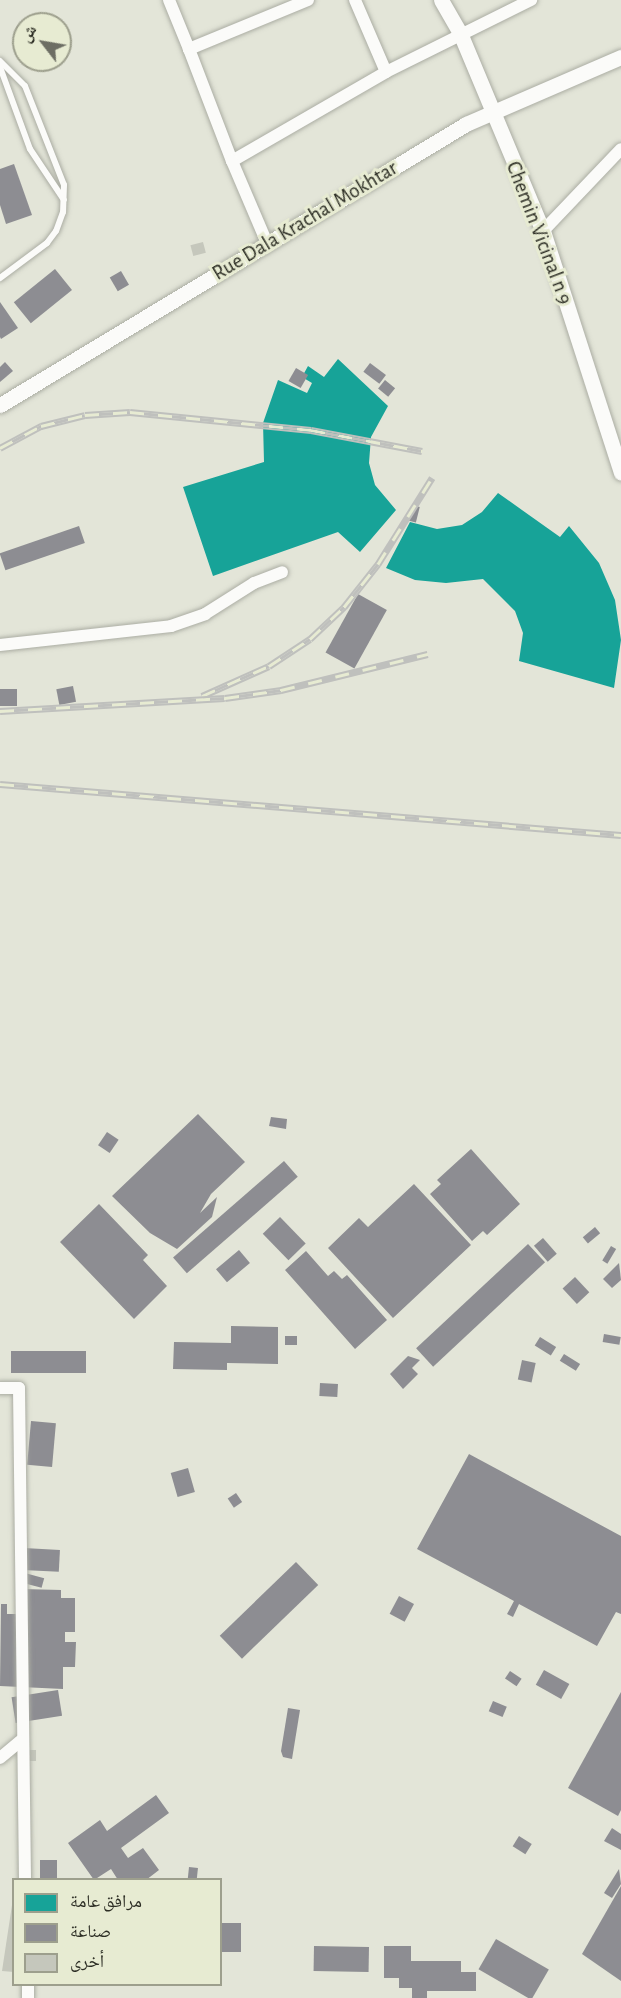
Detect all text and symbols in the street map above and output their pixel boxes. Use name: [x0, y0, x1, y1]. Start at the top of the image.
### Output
north arrow: [12, 12, 72, 72]
text: ش: [17, 22, 40, 45]
street label: Rue Dala Krachal Mokhtar: [208, 156, 402, 286]
street label: Chemin Vicinal n 9: [500, 158, 578, 308]
legend: [12, 1878, 222, 1986]
text: مرافق عامة: [70, 1893, 142, 1911]
text: صناعة: [70, 1923, 111, 1941]
text: أخرى: [70, 1953, 104, 1971]

